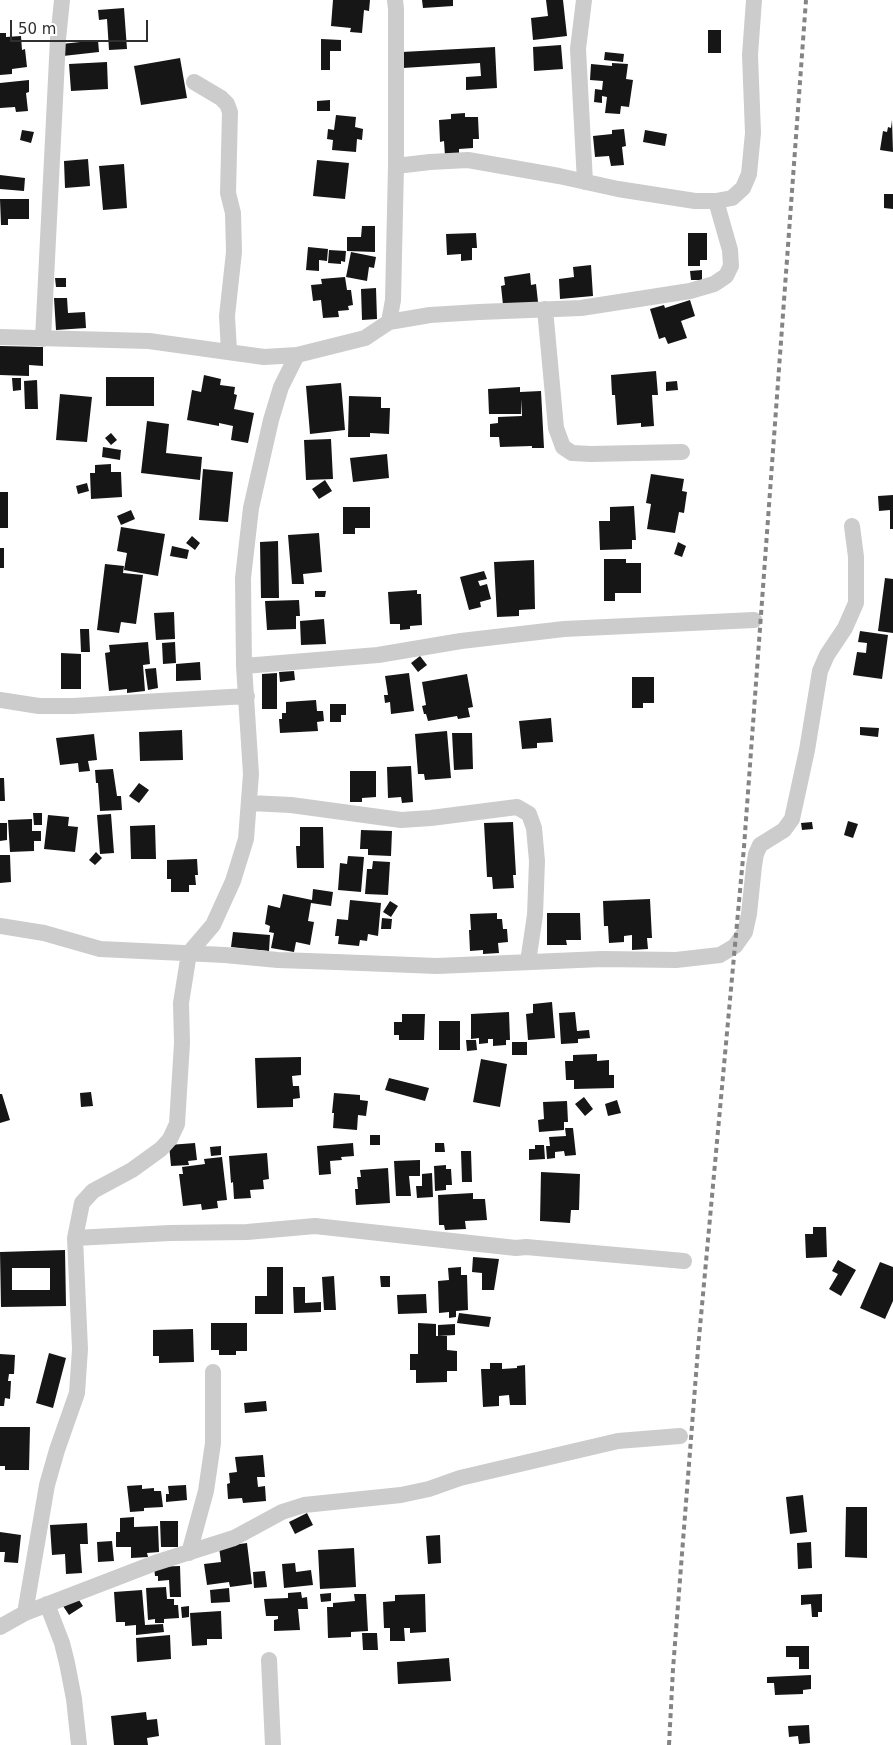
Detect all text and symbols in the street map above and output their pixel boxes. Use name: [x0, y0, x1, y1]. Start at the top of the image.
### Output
scale bar: [12, 10, 150, 42]
text: 50 m: [18, 20, 56, 38]

